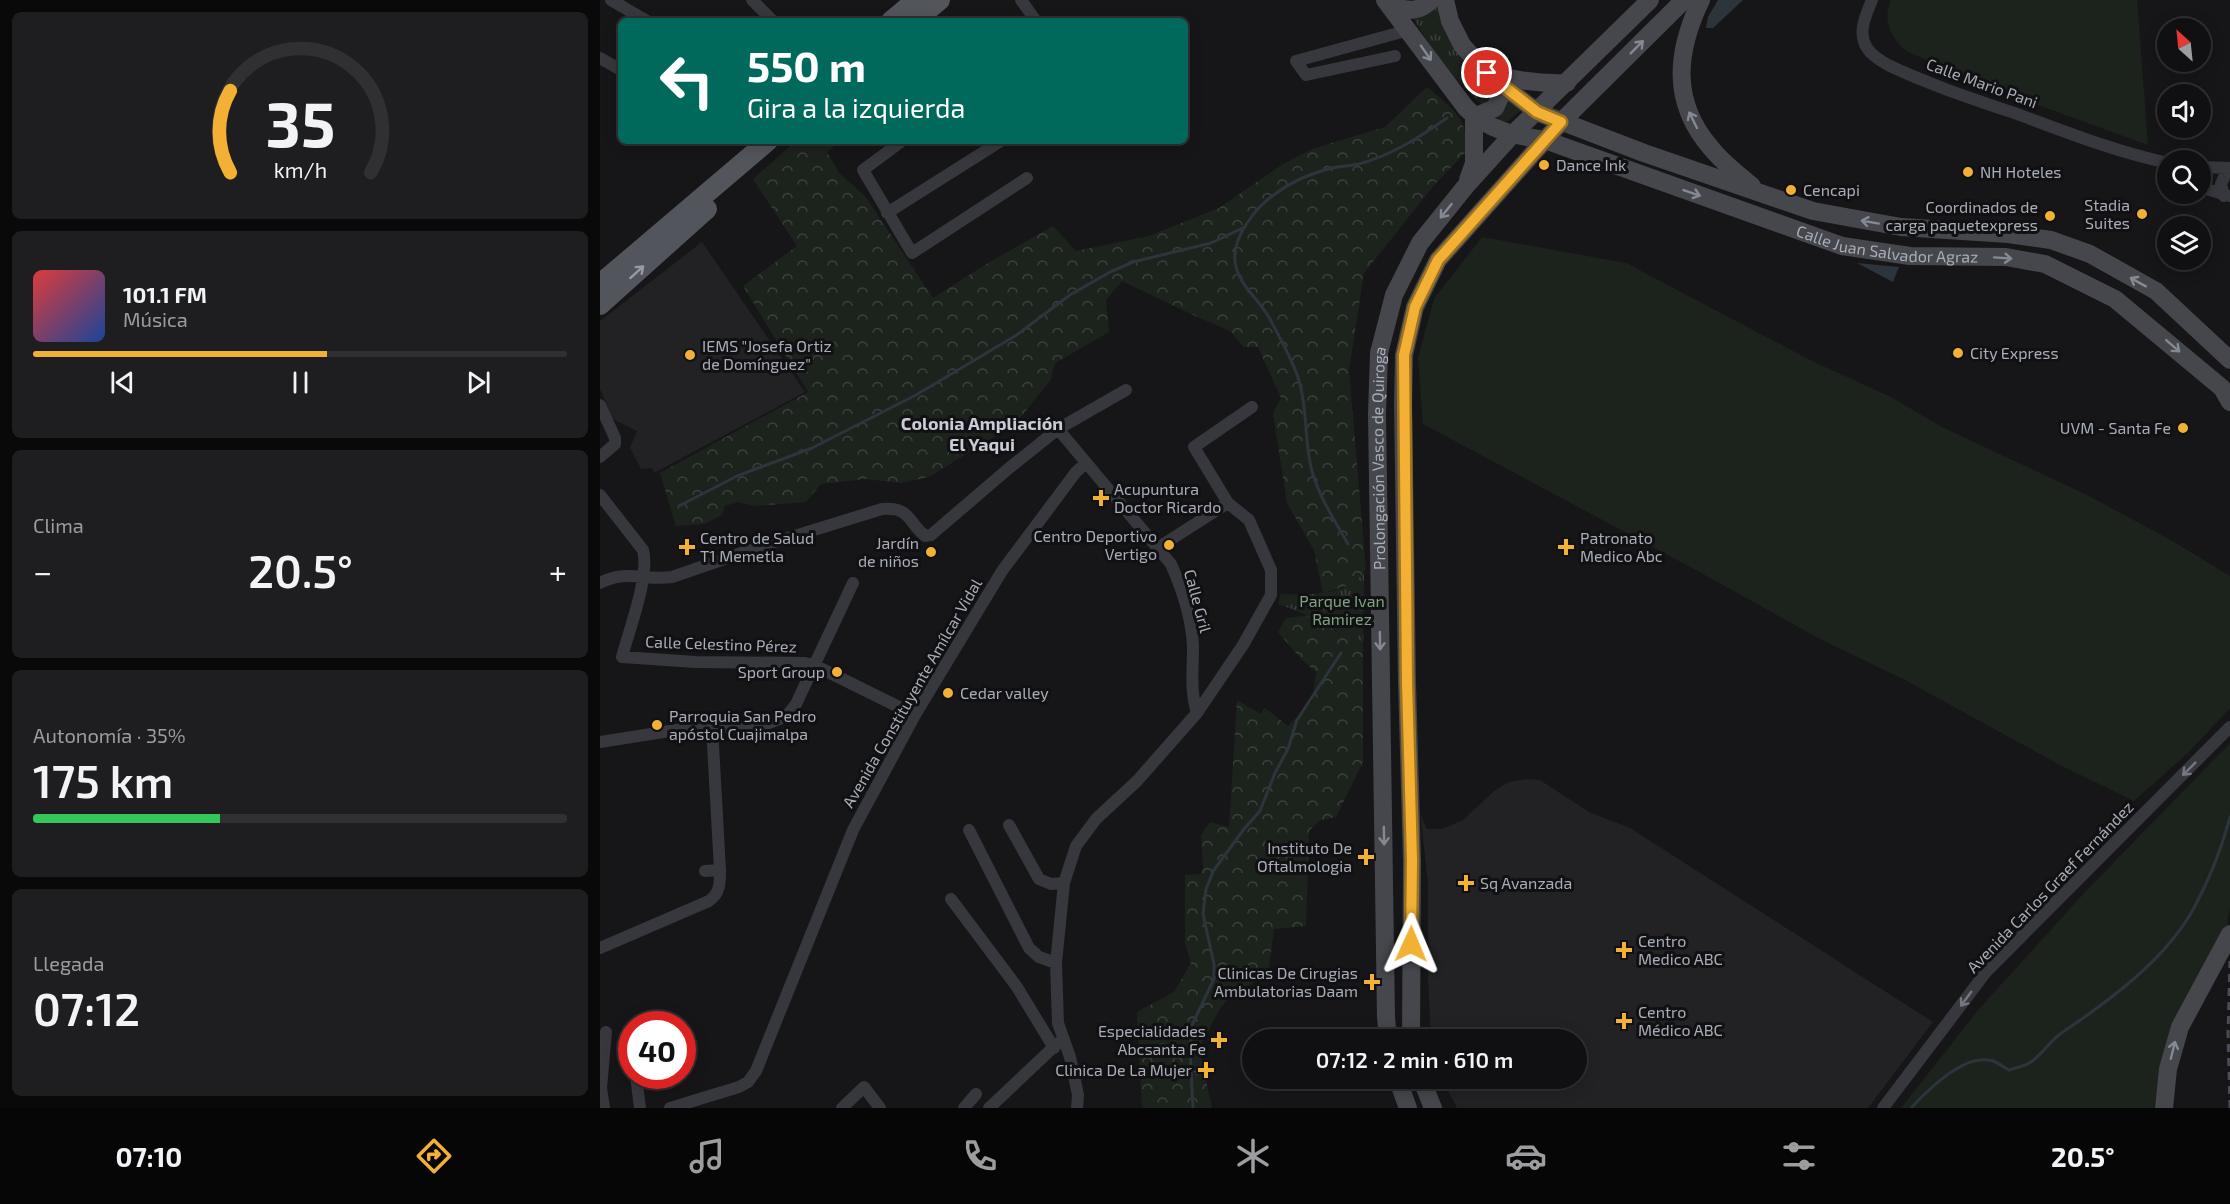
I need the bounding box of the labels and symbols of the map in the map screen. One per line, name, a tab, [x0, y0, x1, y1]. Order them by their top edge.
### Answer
north arrow	[2157, 18, 2211, 72]
one-way arrow	[1630, 40, 1644, 55]
one-way arrow	[1420, 45, 1432, 61]
pin	[1461, 47, 1512, 98]
street label: Calle Mario Pani	[1924, 54, 2040, 111]
one-way arrow	[1687, 112, 1699, 130]
place label: Dance Ink	[1556, 155, 1626, 174]
marker: Dance Ink	[1537, 158, 1551, 172]
place label: NH Hoteles	[1980, 162, 2061, 181]
marker: NH Hoteles	[1961, 165, 1975, 179]
place label: Cencapi	[1803, 180, 1860, 199]
marker: Cencapi	[1784, 183, 1798, 197]
one-way arrow	[1682, 188, 1701, 199]
place label: Stadia Suites	[2084, 195, 2130, 232]
place label: Coordinados de carga paquetexpress	[1885, 197, 2038, 234]
one-way arrow	[1439, 203, 1452, 219]
marker: Stadia Suites	[2135, 207, 2149, 221]
marker: Coordinados de carga paquetexpress	[2043, 209, 2057, 223]
one-way arrow	[1861, 217, 1880, 228]
street label: Calle Juan Salvador Agraz	[1794, 221, 1978, 266]
one-way arrow	[1993, 253, 2013, 264]
one-way arrow	[630, 265, 645, 279]
one-way arrow	[2130, 275, 2147, 287]
place label: IEMS "Josefa Ortiz de Domínguez"	[702, 336, 832, 373]
one-way arrow	[2165, 339, 2180, 353]
place label: City Express	[1970, 343, 2059, 362]
street label: Prolongación Vasco de Quiroga	[1367, 344, 1389, 570]
marker: City Express	[1951, 346, 1965, 360]
marker: IEMS "Josefa Ortiz de Domínguez"	[683, 348, 697, 362]
district label: Colonia Ampliación El Yaqui	[901, 412, 1063, 455]
place label: UVM - Santa Fe	[2060, 418, 2171, 437]
marker: UVM - Santa Fe	[2176, 421, 2190, 435]
place label: Acupuntura Doctor Ricardo	[1114, 479, 1221, 516]
marker: Acupuntura Doctor Ricardo	[1092, 489, 1110, 507]
place label: Centro Deportivo Vertigo	[1033, 526, 1157, 563]
place label: Centro de Salud T1 Memetla	[700, 528, 814, 565]
place label: Patronato Medico Abc	[1580, 528, 1663, 565]
place label: Jardín de niños	[858, 533, 919, 570]
marker: Centro de Salud T1 Memetla	[678, 538, 696, 556]
marker: Centro Deportivo Vertigo	[1162, 538, 1176, 552]
marker: Patronato Medico Abc	[1557, 538, 1575, 556]
marker: Jardín de niños	[924, 545, 938, 559]
street label: Calle Gril	[1181, 567, 1216, 635]
street label: Avenida Constituyente Amílcar Vidal	[838, 575, 985, 811]
park label: Parque Ivan Ramirez	[1299, 591, 1385, 628]
one-way arrow	[1374, 630, 1386, 650]
street label: Calle Celestino Pérez	[645, 631, 797, 656]
place label: Sport Group	[738, 662, 825, 681]
marker: Sport Group	[830, 665, 844, 679]
place label: Cedar valley	[960, 683, 1049, 702]
marker: Cedar valley	[941, 686, 955, 700]
place label: Parroquia San Pedro apóstol Cuajimalpa	[669, 706, 816, 744]
marker: Parroquia San Pedro apóstol Cuajimalpa	[650, 718, 664, 732]
one-way arrow	[2182, 761, 2196, 776]
street label: Avenida Carlos Graef Fernández	[1963, 797, 2137, 976]
one-way arrow	[1378, 825, 1390, 845]
place label: Instituto De Oftalmologia	[1257, 838, 1352, 875]
marker: Instituto De Oftalmologia	[1357, 848, 1375, 866]
place label: Sq Avanzada	[1480, 873, 1572, 892]
marker: Sq Avanzada	[1457, 874, 1475, 892]
position arrow	[1379, 912, 1443, 976]
place label: Centro Medico ABC	[1638, 931, 1723, 968]
marker: Centro Medico ABC	[1615, 941, 1633, 959]
place label: Clinicas De Cirugias Ambulatorias Daam	[1214, 963, 1358, 1000]
marker: Clinicas De Cirugias Ambulatorias Daam	[1363, 973, 1381, 991]
one-way arrow	[1960, 991, 1973, 1007]
place label: Centro Médico ABC	[1638, 1002, 1723, 1039]
speed limit sign: 40	[618, 1011, 696, 1089]
marker: Centro Médico ABC	[1615, 1012, 1633, 1030]
place label: Especialidades Abcsanta Fe	[1098, 1021, 1206, 1058]
marker: Especialidades Abcsanta Fe	[1210, 1031, 1228, 1049]
one-way arrow	[2167, 1041, 2179, 1060]
place label: Clinica De La Mujer	[1055, 1060, 1193, 1080]
marker: Clinica De La Mujer	[1197, 1061, 1215, 1079]

